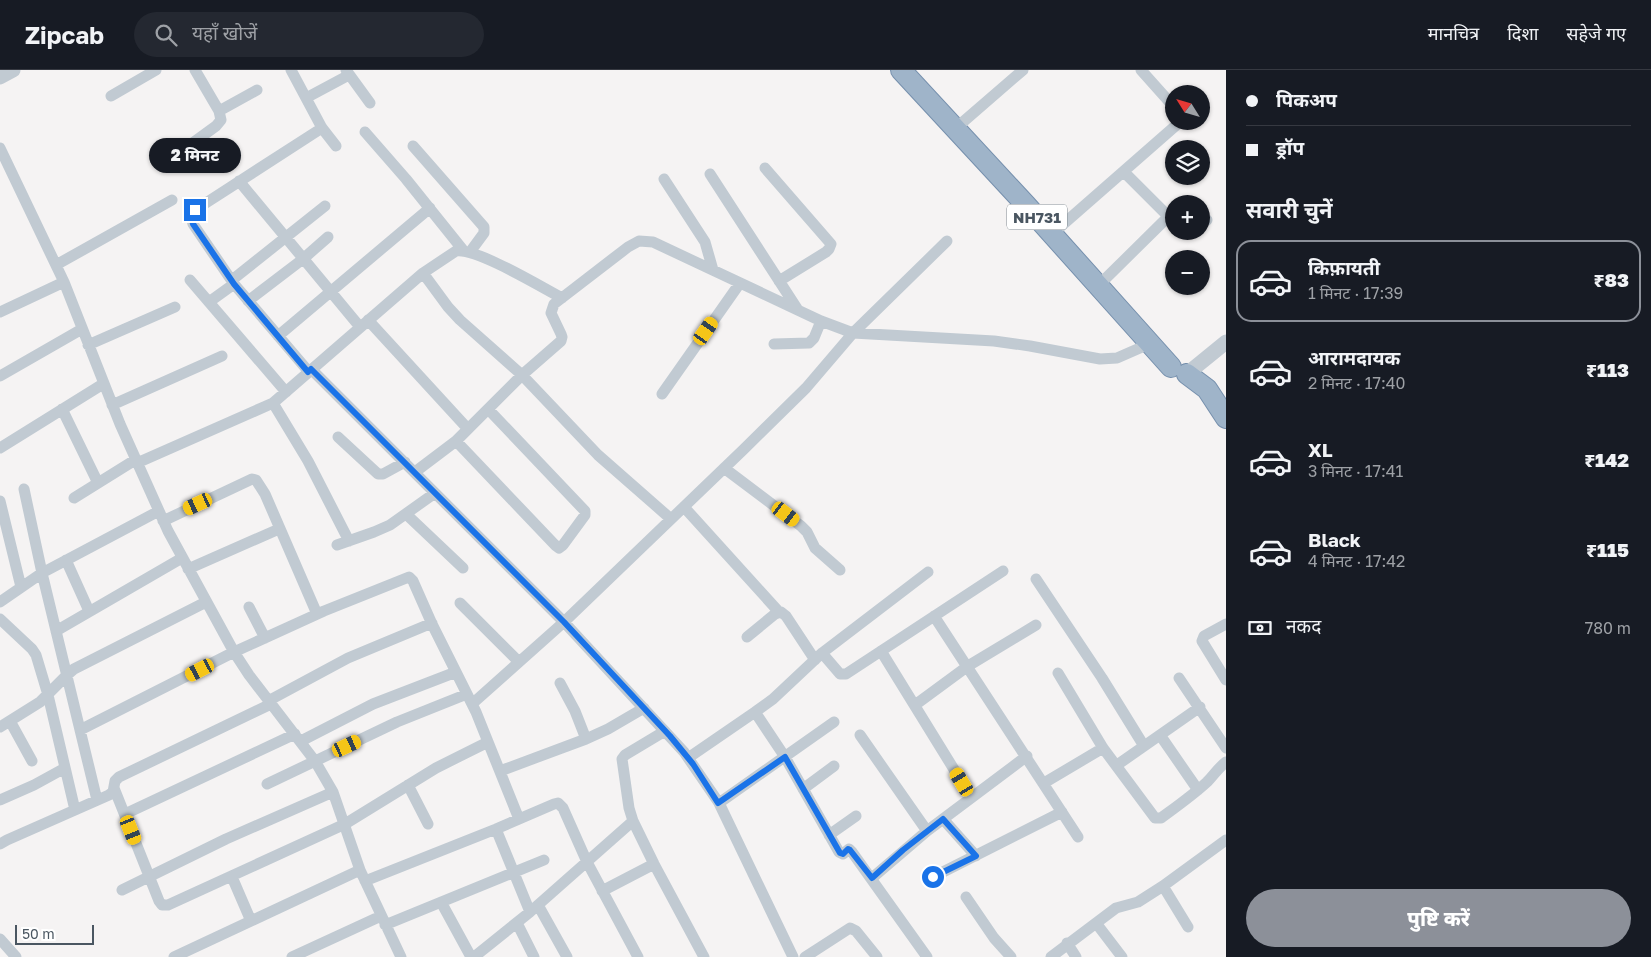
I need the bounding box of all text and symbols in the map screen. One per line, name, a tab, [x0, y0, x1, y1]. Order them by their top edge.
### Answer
search box	[134, 12, 484, 57]
text: Zipcab	[25, 20, 104, 49]
icon: search	[152, 21, 180, 49]
text: यहाँ खोजें	[192, 21, 257, 44]
text: मानचित्र	[1428, 22, 1479, 44]
text: दिशा	[1507, 22, 1538, 44]
text: सहेजे गए	[1566, 22, 1626, 44]
north arrow	[1165, 85, 1210, 130]
map controls	[1165, 85, 1210, 295]
text: पिकअप	[1276, 88, 1337, 111]
text: ड्रॉप	[1276, 136, 1304, 159]
callout: 2 मिनट	[149, 138, 241, 172]
button: layers	[1165, 140, 1210, 185]
text: 2 मिनट	[171, 145, 219, 165]
button: +	[1165, 195, 1210, 240]
text: सवारी चुनें	[1246, 196, 1332, 223]
route end	[184, 199, 206, 221]
road number: NH731	[1007, 204, 1067, 230]
button: −	[1165, 250, 1210, 295]
text: किफ़ायती	[1308, 256, 1380, 279]
icon: car	[1248, 259, 1293, 304]
text: ₹83	[1594, 268, 1629, 291]
text: 1 मिनट · 17:39	[1308, 283, 1403, 303]
car	[691, 314, 720, 348]
text: आरामदायक	[1308, 346, 1400, 369]
icon: car	[1248, 349, 1293, 394]
text: ₹113	[1586, 358, 1629, 381]
text: 2 मिनट · 17:40	[1308, 373, 1405, 393]
text: XL	[1308, 438, 1333, 461]
icon: car	[1248, 439, 1293, 484]
text: ₹142	[1584, 448, 1629, 471]
text: 3 मिनट · 17:41	[1308, 461, 1403, 481]
car	[181, 491, 214, 517]
car	[769, 499, 802, 529]
text: Black	[1308, 528, 1361, 551]
icon: car	[1248, 529, 1293, 574]
text: ₹115	[1586, 538, 1629, 561]
text: 4 मिनट · 17:42	[1308, 551, 1405, 571]
icon: cash	[1246, 614, 1274, 642]
text: नकद	[1286, 614, 1321, 637]
text: 780 m	[1585, 618, 1631, 638]
car	[183, 657, 216, 683]
car	[330, 733, 363, 759]
car	[947, 765, 976, 799]
car	[118, 813, 143, 847]
route start	[922, 866, 944, 888]
button: पुष्टि करें	[1246, 889, 1631, 947]
scale bar	[15, 922, 94, 945]
text: 50 m	[22, 925, 55, 942]

